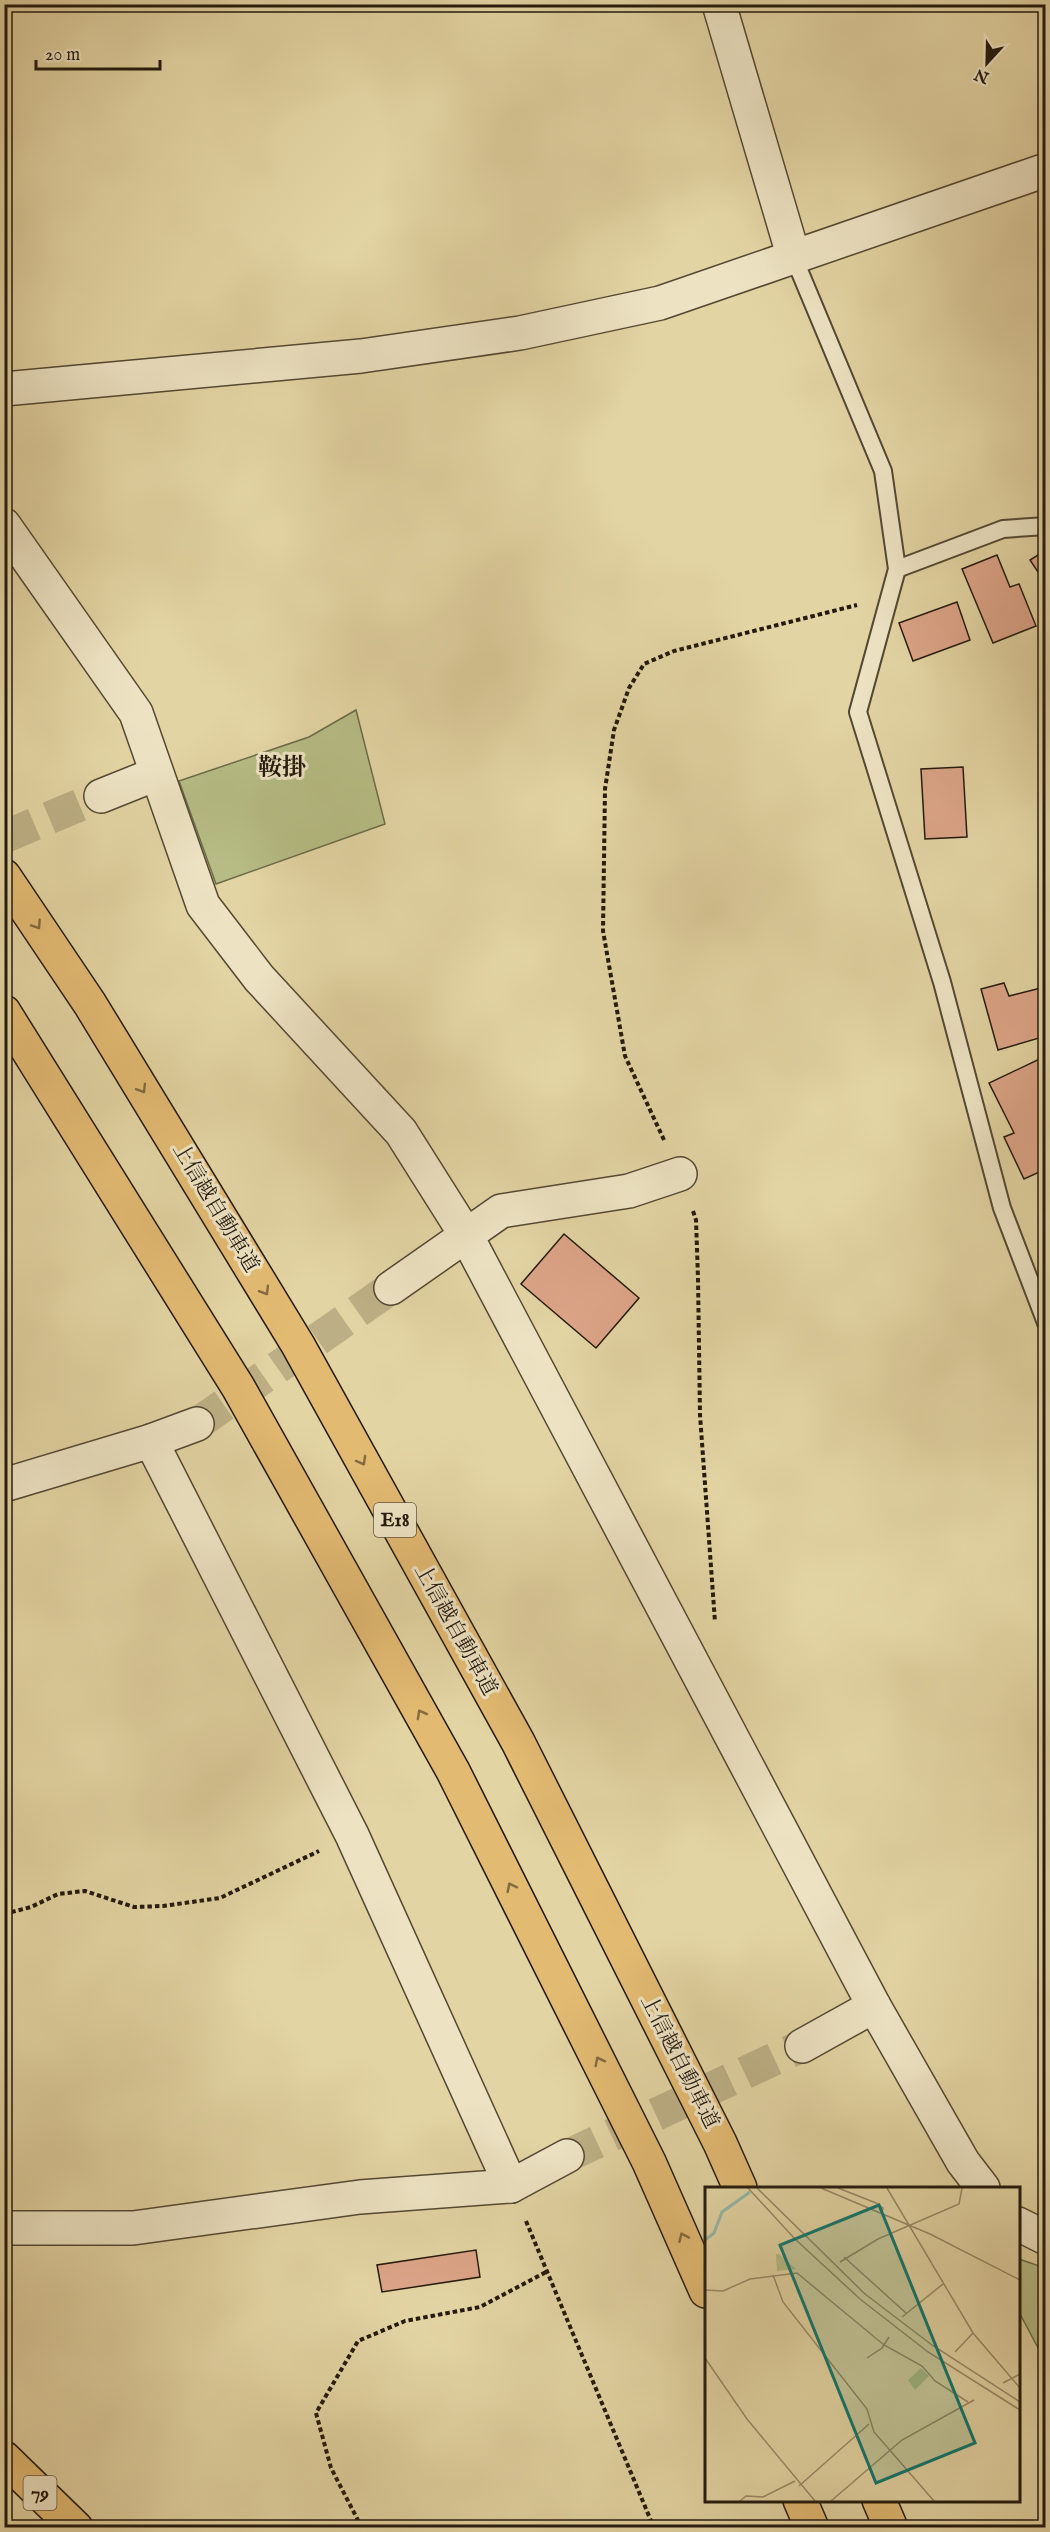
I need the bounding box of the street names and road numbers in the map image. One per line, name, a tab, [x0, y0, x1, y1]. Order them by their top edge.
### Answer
street label: 上信越自動車道	[166, 1138, 264, 1278]
road number: E18	[374, 1503, 416, 1537]
street label: 上信越自動車道	[408, 1559, 502, 1701]
street label: 上信越自動車道	[634, 1990, 724, 2134]
road number: 79	[24, 2476, 57, 2510]

